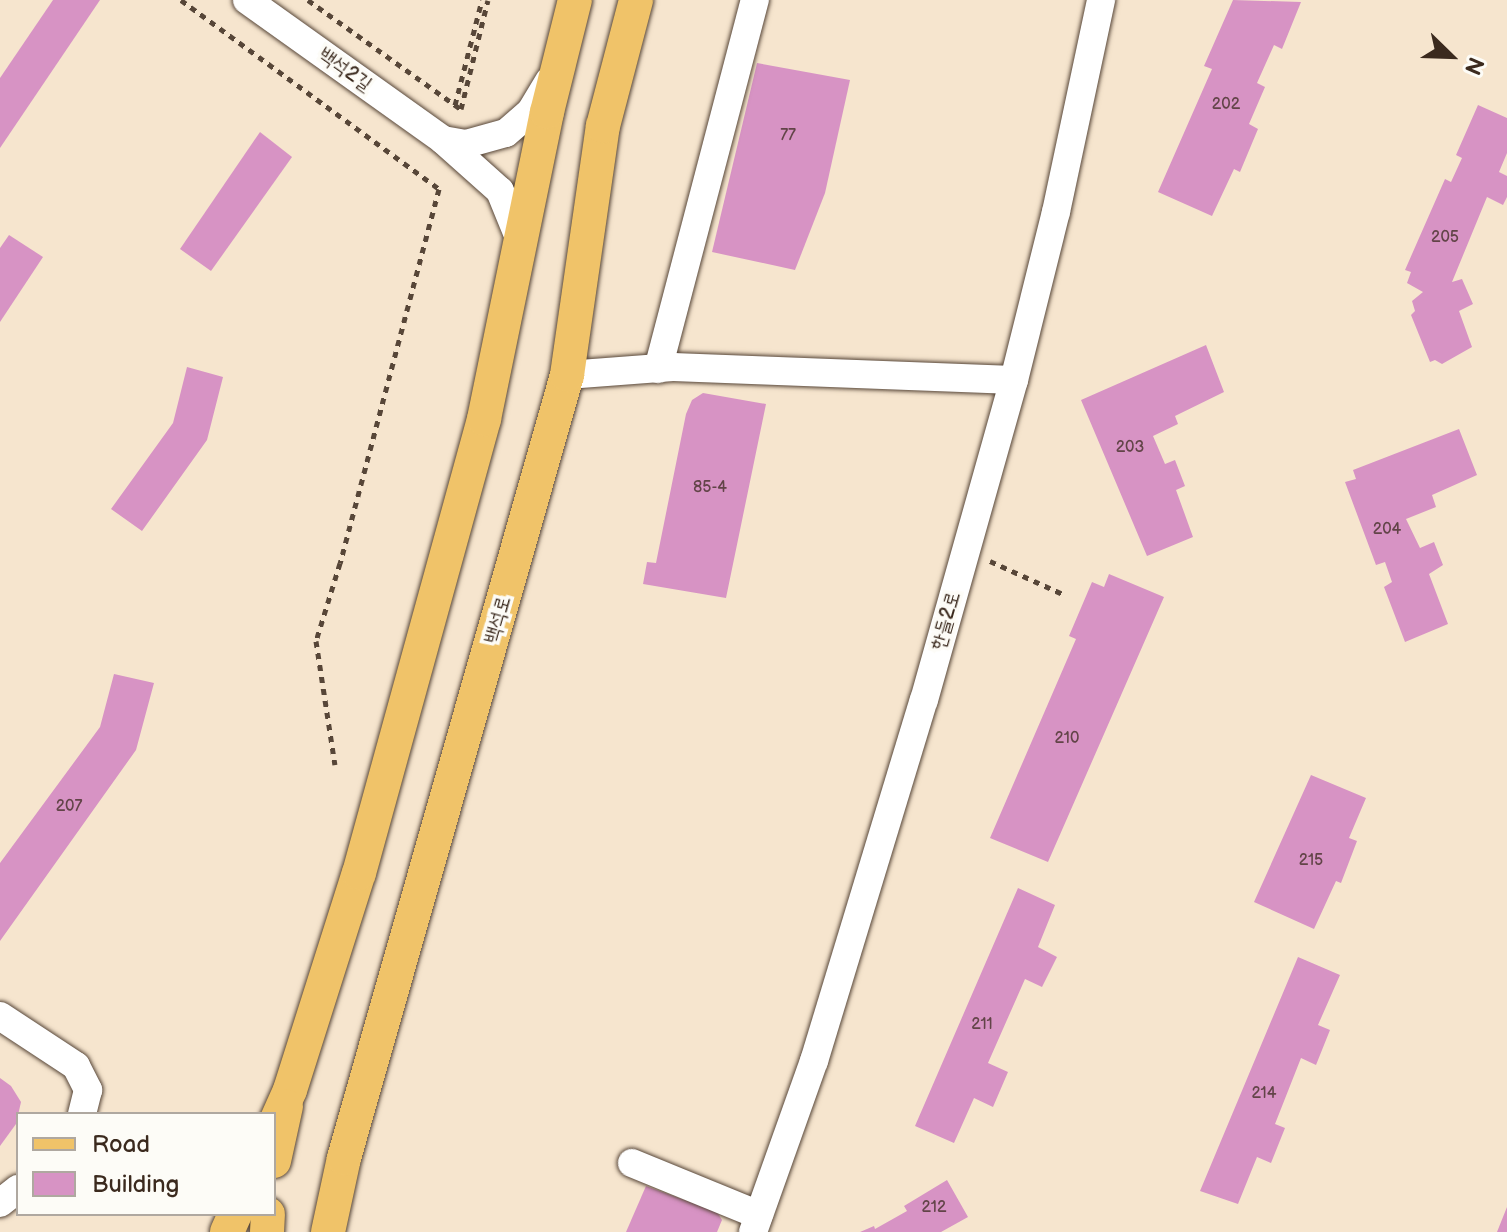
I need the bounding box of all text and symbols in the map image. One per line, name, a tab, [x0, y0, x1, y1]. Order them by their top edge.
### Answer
north arrow	[1411, 16, 1491, 96]
street label: 백석2길	[314, 43, 376, 97]
text: N	[1458, 53, 1489, 78]
house number: 202	[1212, 95, 1240, 115]
house number: 77	[780, 126, 796, 146]
house number: 205	[1431, 228, 1459, 248]
house number: 203	[1116, 438, 1144, 458]
house number: 85-4	[693, 478, 727, 498]
house number: 204	[1373, 520, 1401, 540]
street label: 한들2로	[926, 589, 966, 653]
street label: 백석로	[480, 593, 516, 647]
house number: 210	[1055, 729, 1079, 749]
house number: 207	[56, 797, 82, 817]
house number: 215	[1299, 851, 1323, 871]
house number: 211	[971, 1015, 993, 1035]
house number: 214	[1251, 1084, 1277, 1104]
legend	[16, 1112, 276, 1216]
text: Road	[92, 1130, 150, 1159]
text: Building	[92, 1170, 179, 1199]
house number: 212	[922, 1198, 946, 1218]

